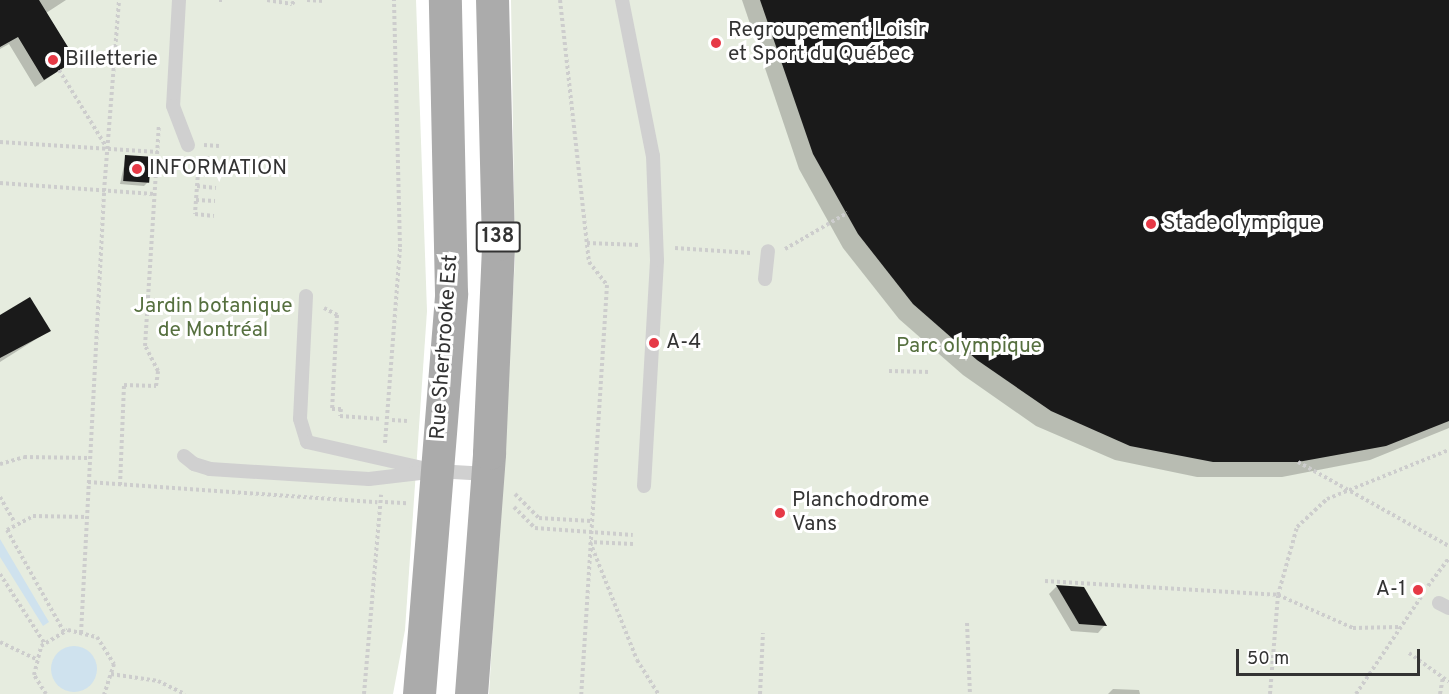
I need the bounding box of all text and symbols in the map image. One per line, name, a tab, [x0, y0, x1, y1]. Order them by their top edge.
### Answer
place label: Regroupement Loisir et Sport du Québec	[728, 18, 926, 68]
marker: Regroupement Loisir et Sport du Québec	[709, 36, 723, 50]
place label: Billetterie	[65, 47, 158, 73]
marker: Billetterie	[46, 53, 60, 67]
place label: INFORMATION	[149, 156, 287, 182]
marker: INFORMATION	[130, 162, 144, 176]
place label: Stade olympique	[1163, 211, 1321, 237]
marker: Stade olympique	[1144, 217, 1158, 231]
road number: 138	[476, 220, 520, 254]
street label: Rue Sherbrooke Est	[426, 254, 464, 440]
park label: Jardin botanique de Montréal	[133, 294, 293, 344]
place label: A-4	[666, 330, 701, 356]
park label: Parc olympique	[896, 334, 1042, 360]
marker: A-4	[647, 336, 661, 350]
place label: Planchodrome Vans	[792, 488, 929, 538]
marker: Planchodrome Vans	[773, 506, 787, 520]
place label: A-1	[1376, 577, 1406, 603]
marker: A-1	[1411, 583, 1425, 597]
scale bar	[1239, 637, 1424, 675]
text: 50 m	[1247, 648, 1289, 671]

